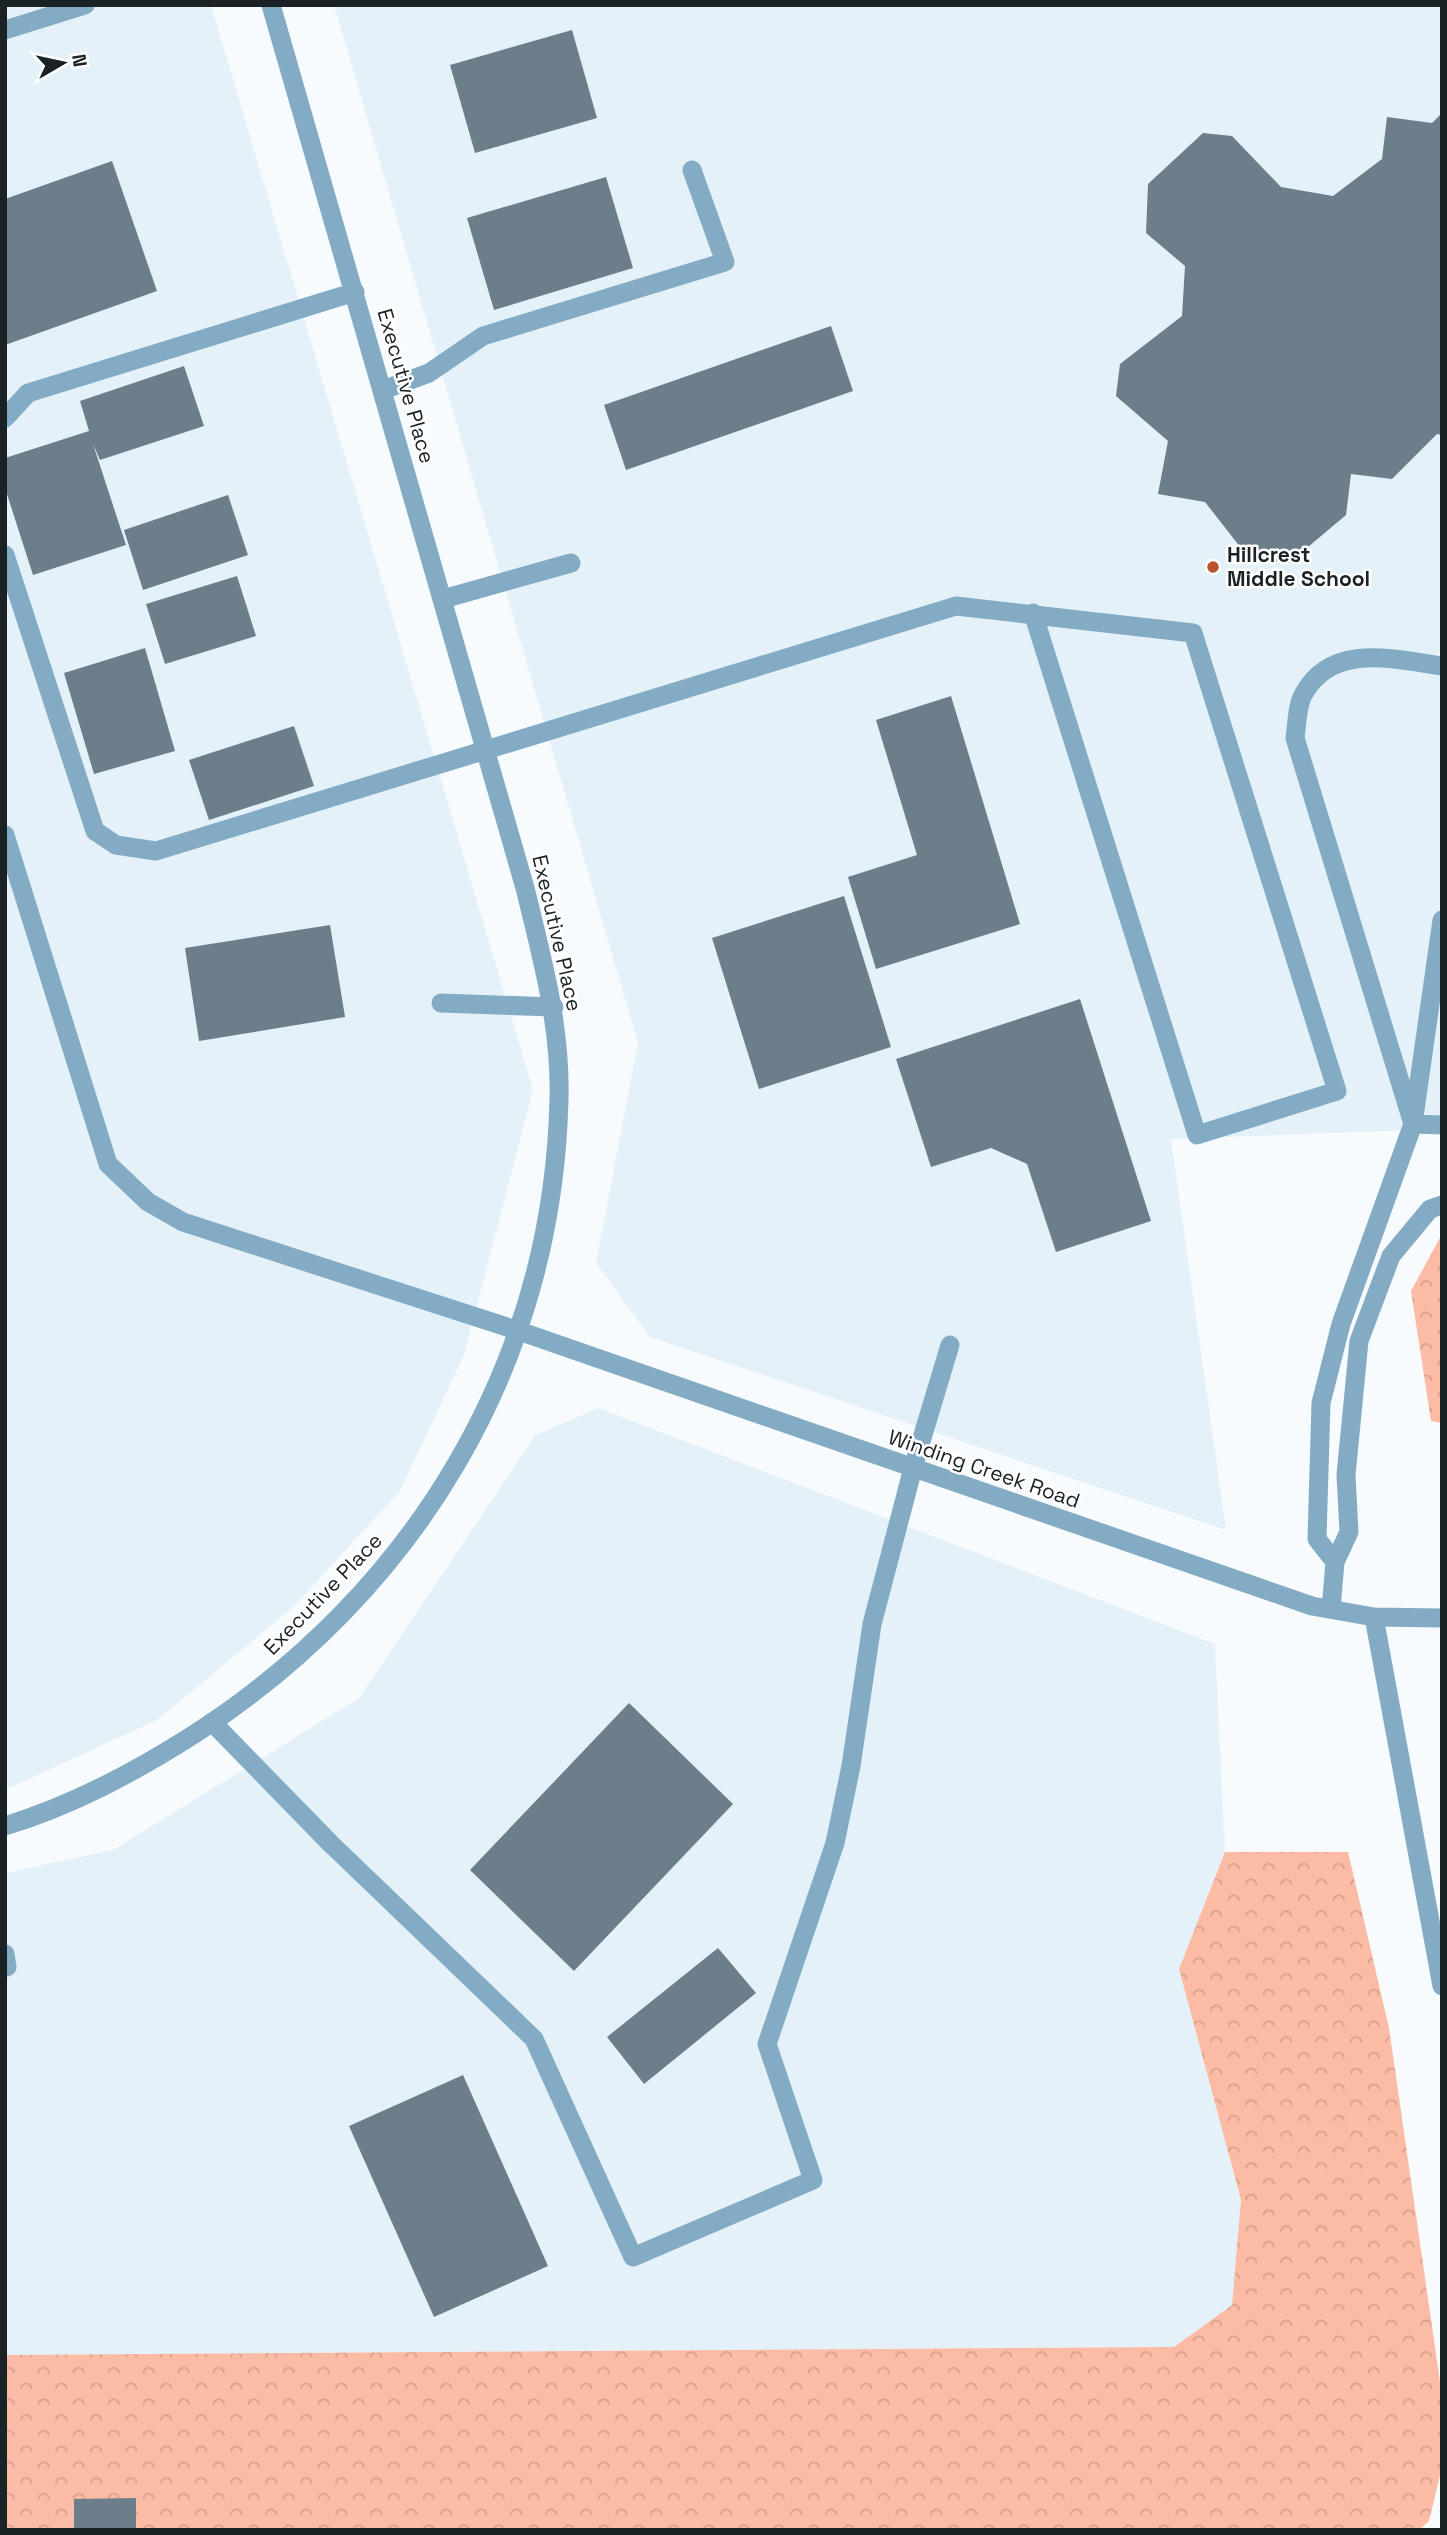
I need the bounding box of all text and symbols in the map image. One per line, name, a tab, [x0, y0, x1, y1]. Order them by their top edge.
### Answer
north arrow	[28, 28, 98, 98]
text: N	[66, 52, 93, 69]
street label: Executive Place	[372, 305, 441, 466]
place label: Hillcrest Middle School	[1227, 541, 1370, 592]
marker: Hillcrest Middle School	[1205, 559, 1221, 575]
street label: Executive Place	[526, 852, 589, 1014]
street label: Winding Creek Road	[885, 1423, 1084, 1514]
street label: Executive Place	[258, 1527, 388, 1660]

